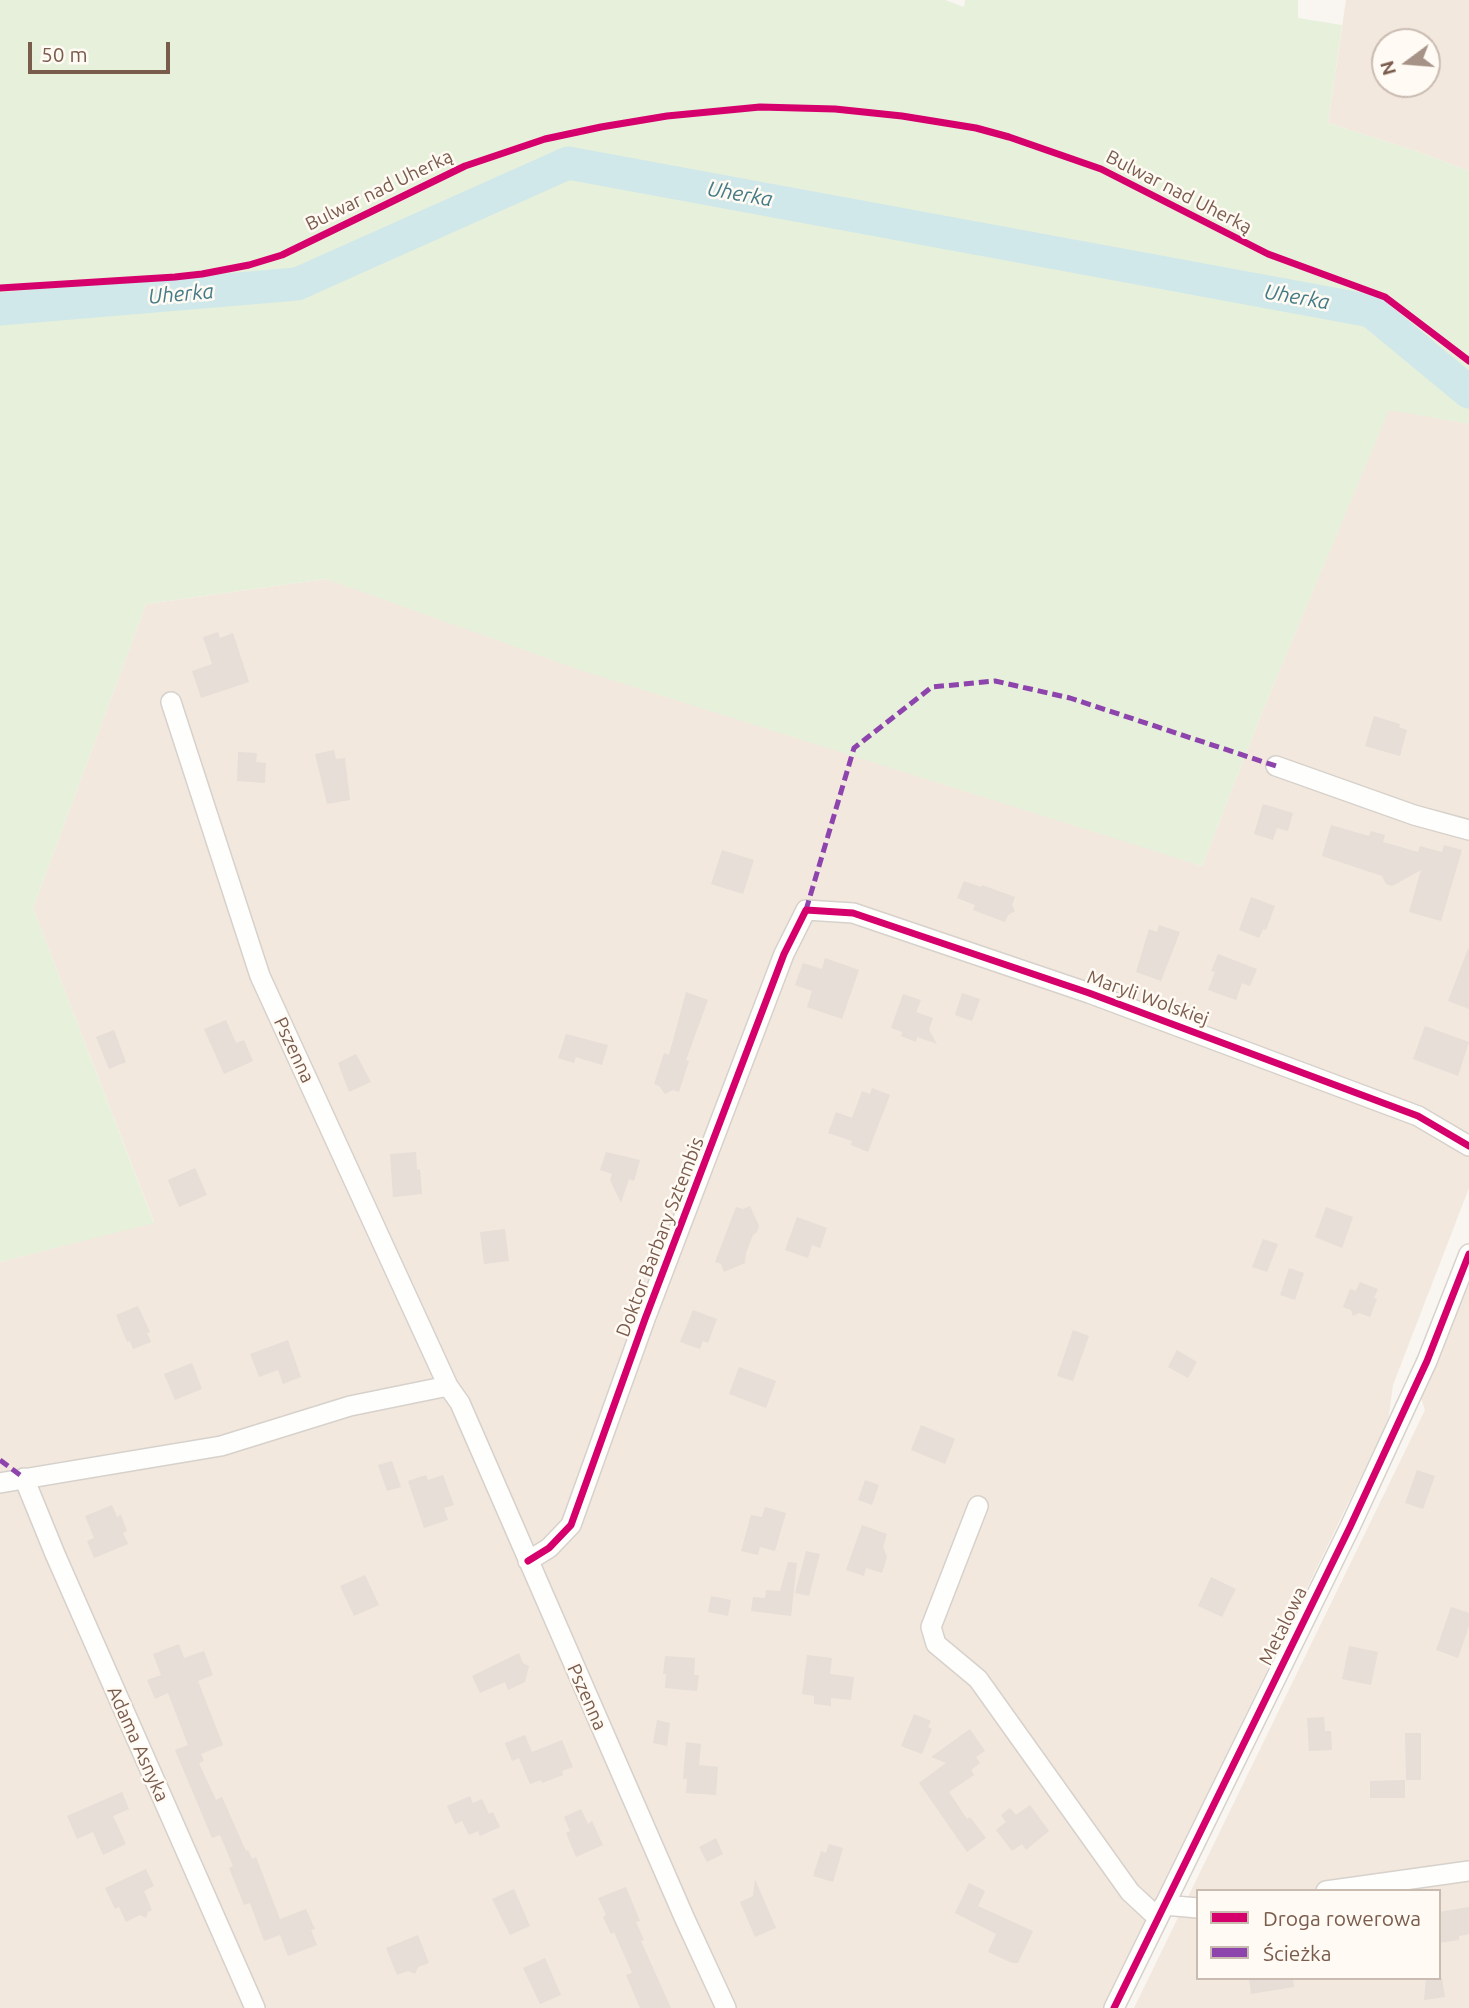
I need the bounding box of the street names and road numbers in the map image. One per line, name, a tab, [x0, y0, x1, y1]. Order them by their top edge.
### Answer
street label: Bulwar nad Uherką	[302, 144, 456, 236]
street label: Bulwar nad Uherką	[1102, 145, 1256, 239]
street label: Maryli Wolskiej	[1084, 965, 1212, 1031]
street label: Pszenna	[269, 1013, 319, 1087]
street label: Doktor Barbary Sztembis	[611, 1134, 709, 1340]
street label: Metalowa	[1254, 1583, 1312, 1669]
street label: Pszenna	[562, 1660, 612, 1734]
street label: Adama Asnyka	[102, 1683, 174, 1805]

